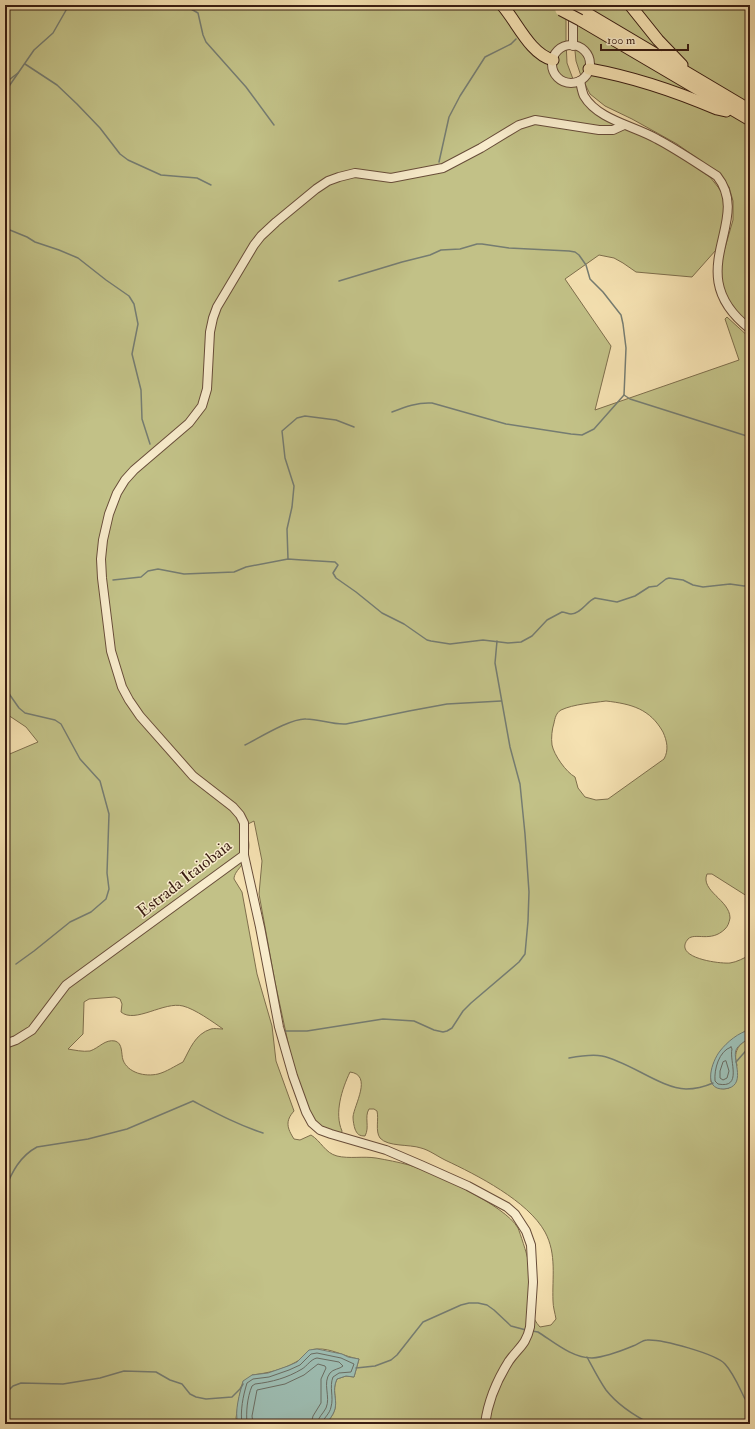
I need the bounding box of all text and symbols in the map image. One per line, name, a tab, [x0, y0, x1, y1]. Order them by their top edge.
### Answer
scale bar	[601, 26, 688, 52]
text: 100 m	[607, 33, 636, 48]
street label: Estrada Itaiobaia	[133, 834, 237, 922]

